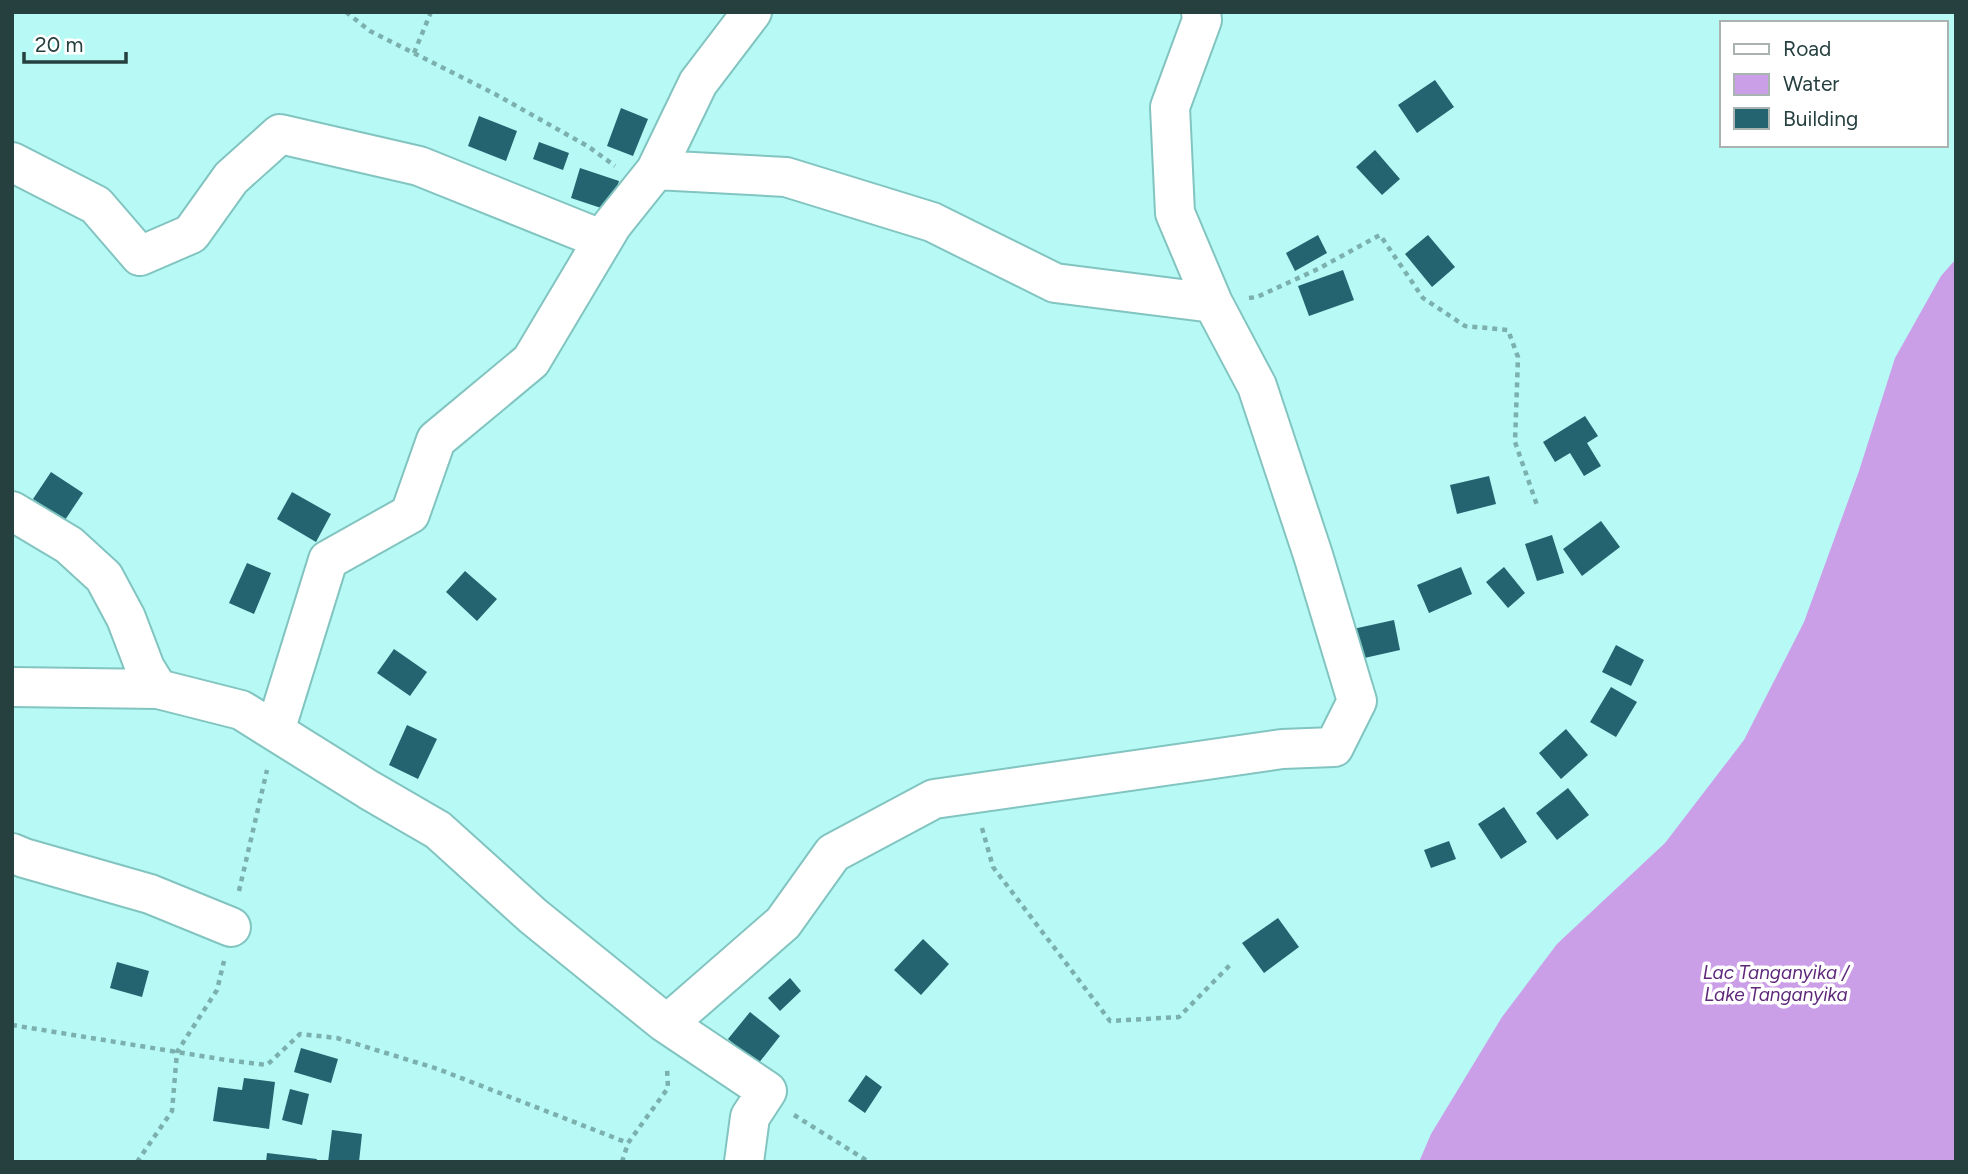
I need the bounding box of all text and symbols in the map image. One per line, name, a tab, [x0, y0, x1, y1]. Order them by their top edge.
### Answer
scale bar	[24, 21, 126, 65]
legend	[1720, 21, 1947, 147]
text: 20 m	[35, 32, 83, 57]
text: Road	[1783, 36, 1831, 61]
text: Water	[1783, 71, 1839, 96]
text: Building	[1783, 106, 1858, 131]
water label: Lac Tanganyika / Lake Tanganyika	[1703, 961, 1851, 1006]

